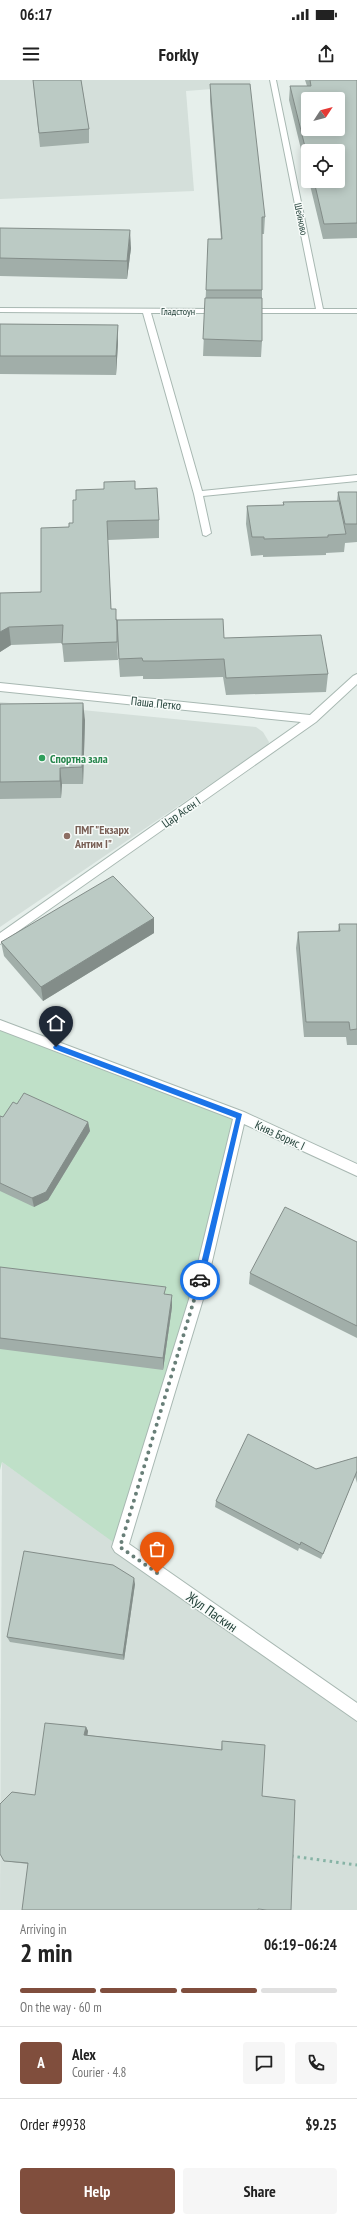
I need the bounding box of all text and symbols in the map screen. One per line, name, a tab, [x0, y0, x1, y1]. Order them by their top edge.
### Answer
text: 06:17	[20, 5, 52, 24]
icon: menu	[20, 43, 42, 65]
text: Forkly	[159, 43, 198, 66]
icon: share	[315, 43, 337, 65]
north arrow	[301, 92, 345, 136]
map controls	[301, 92, 345, 188]
button: locate	[301, 144, 345, 188]
street label: Шейново	[291, 202, 311, 236]
street label: Гладстоун	[161, 305, 195, 318]
street label: Паша Петко	[130, 693, 182, 713]
place label: Спортна зала	[50, 751, 108, 766]
marker: Спортна зала	[37, 753, 47, 763]
street label: Цар Асен I	[159, 793, 203, 831]
place label: ПМГ "Екзарх Антим I"	[74, 822, 130, 851]
marker: ПМГ "Екзарх Антим I"	[62, 831, 72, 841]
pin	[39, 1006, 73, 1047]
icon: home	[45, 1012, 67, 1034]
street label: Княз Борис I	[253, 1117, 307, 1153]
courier	[180, 1260, 220, 1300]
icon: car	[189, 1269, 211, 1291]
pin	[140, 1532, 174, 1573]
icon: bag	[146, 1538, 168, 1560]
street label: Жул Паскин	[182, 1587, 241, 1636]
text: Arriving in	[20, 1921, 67, 1938]
text: 06:19–06:24	[264, 1935, 337, 1954]
text: 2 min	[20, 1936, 73, 1969]
text: On the way · 60 m	[20, 1999, 102, 2016]
button: chat	[243, 2042, 285, 2084]
button: phone	[295, 2042, 337, 2084]
text: Alex	[72, 2045, 96, 2064]
text: A	[37, 2053, 45, 2072]
text: Courier · 4.8	[72, 2064, 126, 2081]
text: Order #9938	[20, 2115, 86, 2134]
text: $9.25	[305, 2115, 337, 2134]
button: Help	[20, 2168, 175, 2214]
button: Share	[183, 2168, 337, 2214]

